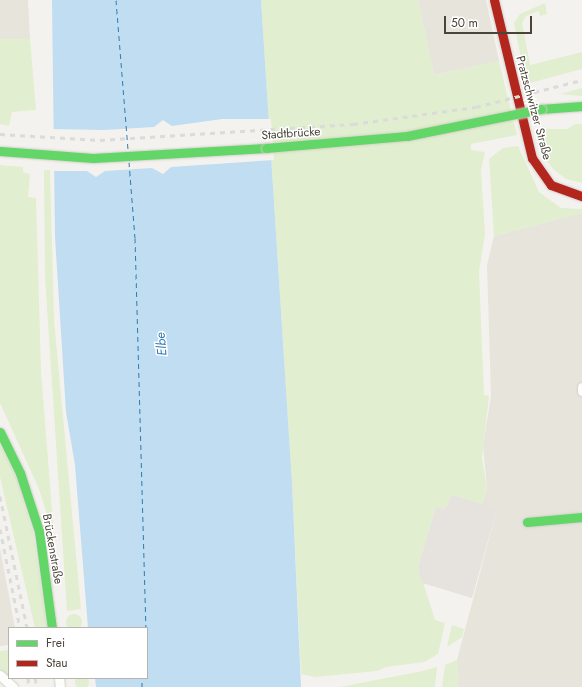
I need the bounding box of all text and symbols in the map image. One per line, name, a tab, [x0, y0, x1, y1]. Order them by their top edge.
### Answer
scale bar	[446, 8, 534, 34]
text: 50 m	[451, 14, 478, 32]
street label: Pratzschwitzer Straße	[512, 54, 554, 162]
street label: Stadtbrücke	[261, 125, 321, 143]
water label: Elbe	[153, 332, 171, 356]
street label: Brückenstraße	[39, 513, 65, 585]
legend	[8, 627, 148, 679]
text: Frei	[46, 634, 65, 652]
text: Stau	[46, 654, 68, 672]

